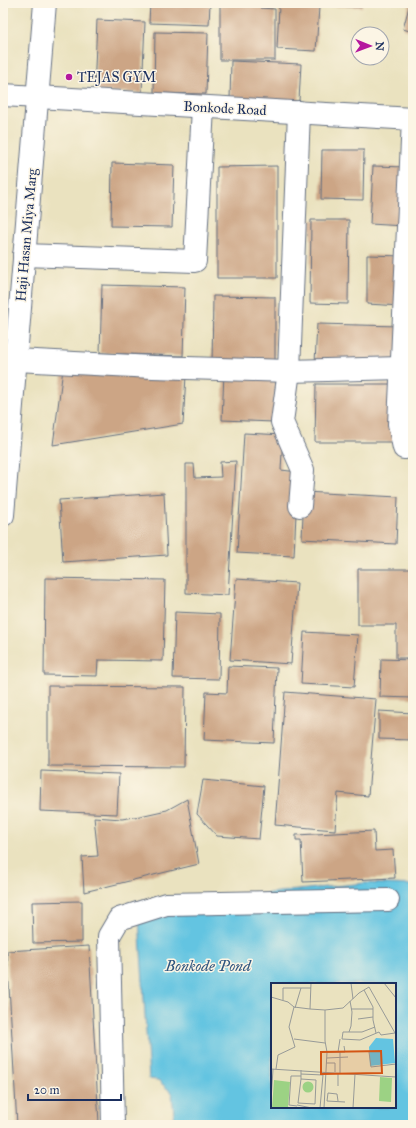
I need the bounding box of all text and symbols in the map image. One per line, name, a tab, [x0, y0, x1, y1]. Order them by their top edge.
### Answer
north arrow	[350, 26, 390, 66]
text: N	[373, 41, 386, 52]
place label: TEJAS GYM	[77, 69, 156, 87]
marker: TEJAS GYM	[64, 72, 74, 82]
street label: Bonkode Road	[183, 98, 267, 119]
street label: Haji Hasan Miya Marg	[12, 167, 41, 302]
water label: Bonkode Pond	[164, 957, 252, 975]
inset map	[271, 983, 396, 1108]
scale bar	[28, 1076, 121, 1102]
text: 20 m	[34, 1083, 60, 1097]

